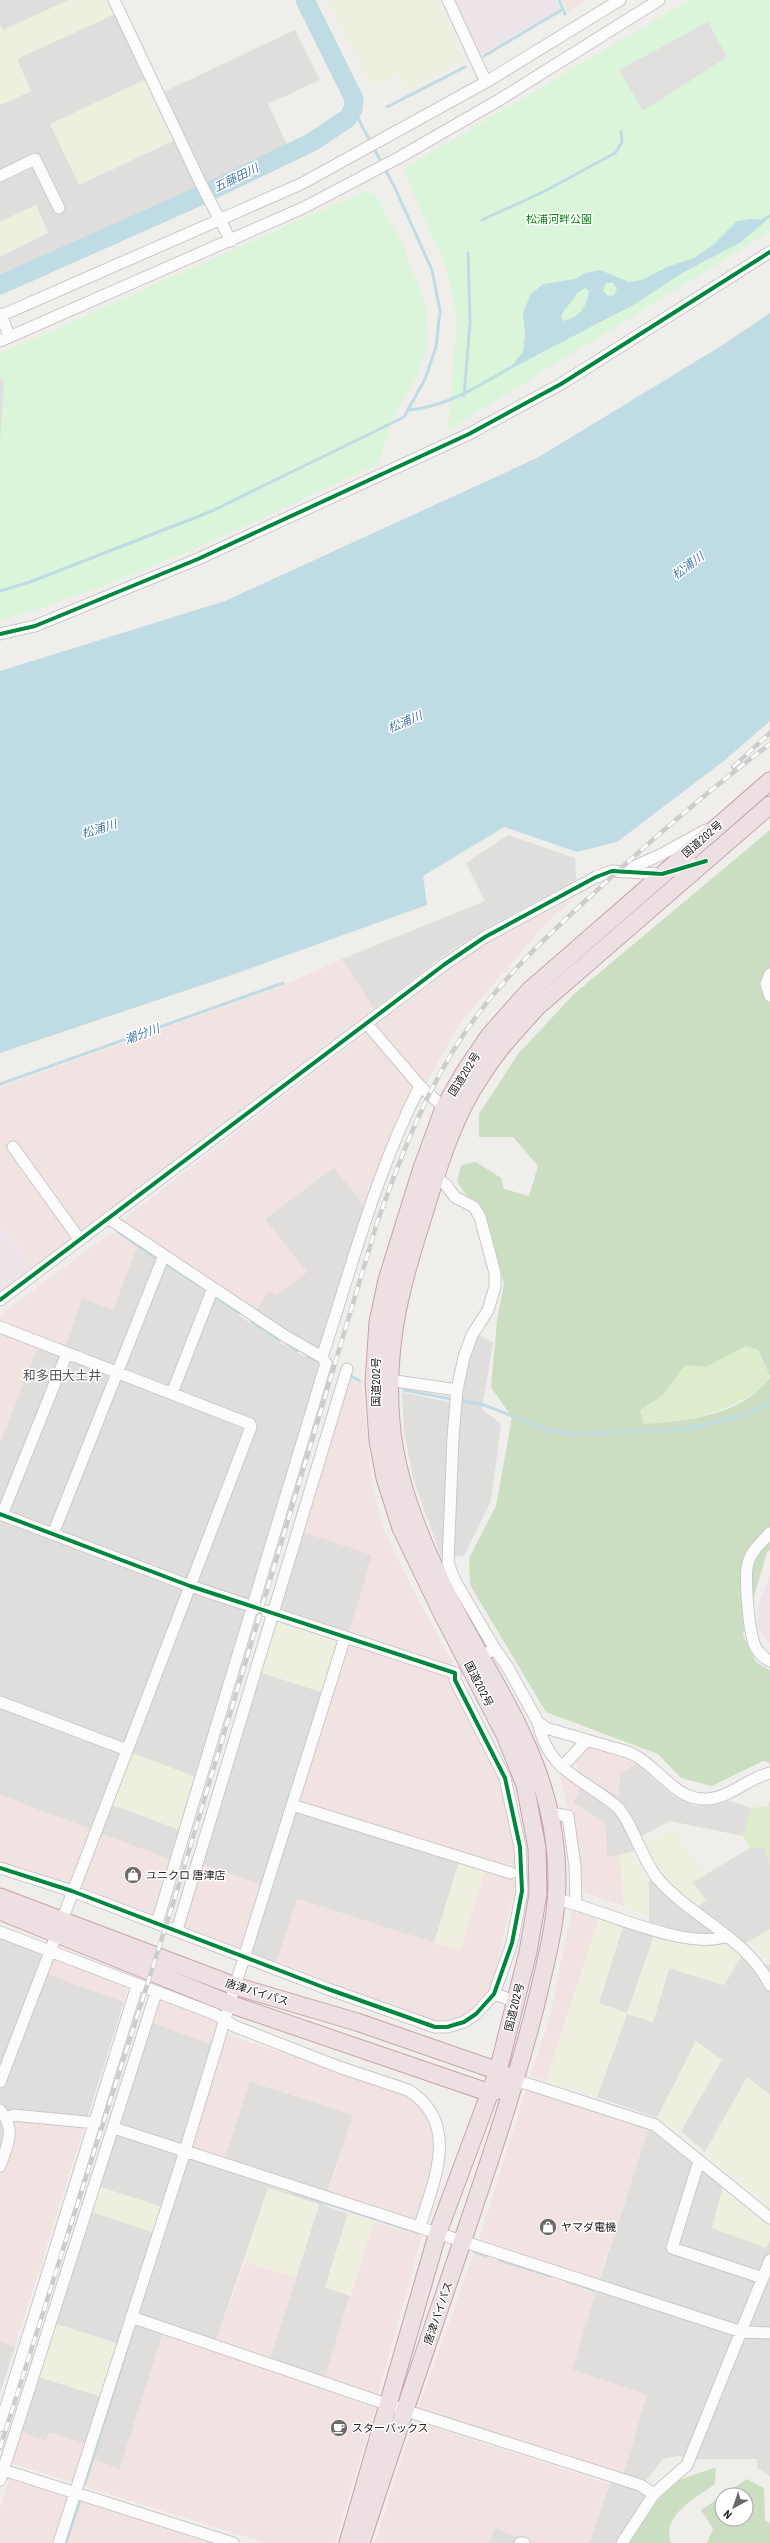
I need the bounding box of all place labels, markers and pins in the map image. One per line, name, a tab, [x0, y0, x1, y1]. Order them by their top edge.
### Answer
shop icon: ユニクロ 唐津店	[123, 1865, 143, 1885]
place label: ユニクロ 唐津店	[146, 1869, 226, 1882]
shop icon: ヤマダ電機	[538, 2217, 558, 2237]
place label: ヤマダ電機	[561, 2221, 616, 2234]
cafe icon: スターバックス	[329, 2418, 349, 2438]
place label: スターバックス	[352, 2422, 429, 2435]

